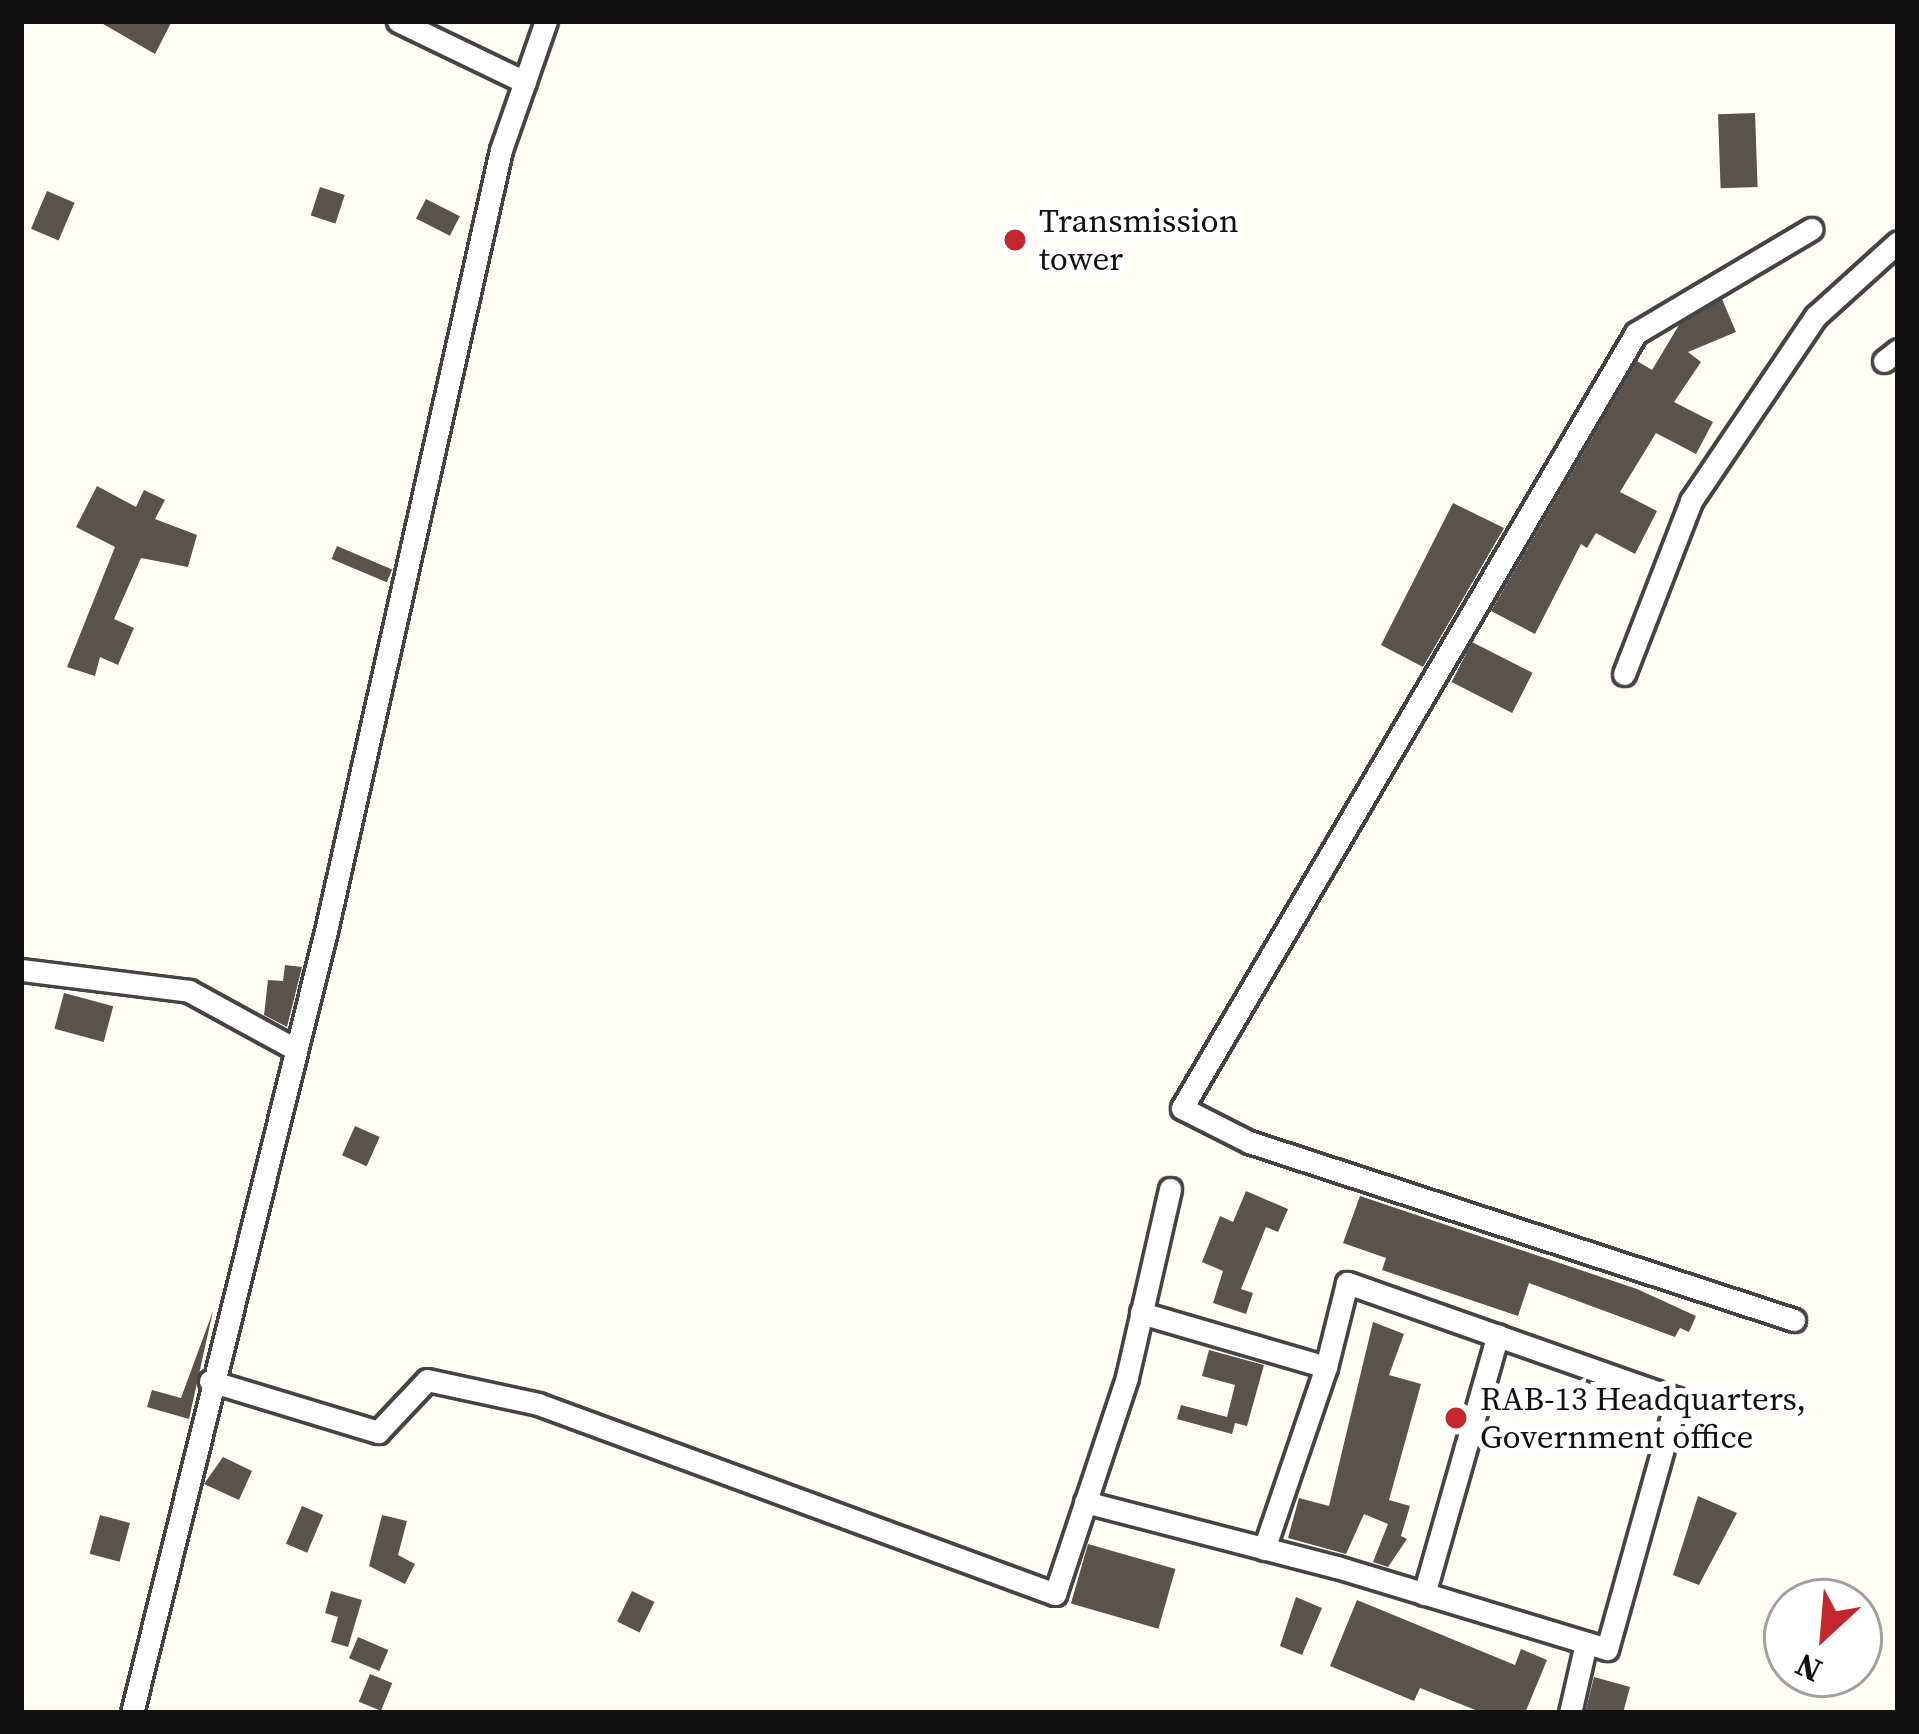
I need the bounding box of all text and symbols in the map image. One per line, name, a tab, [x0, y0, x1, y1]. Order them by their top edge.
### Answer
place label: Transmission tower	[1039, 201, 1239, 279]
marker: Transmission tower	[1002, 227, 1028, 253]
place label: RAB-13 Headquarters, Government office	[1480, 1379, 1806, 1457]
marker: RAB-13 Headquarters, Government office	[1443, 1405, 1469, 1431]
north arrow	[1763, 1578, 1883, 1698]
text: N	[1788, 1643, 1829, 1694]

